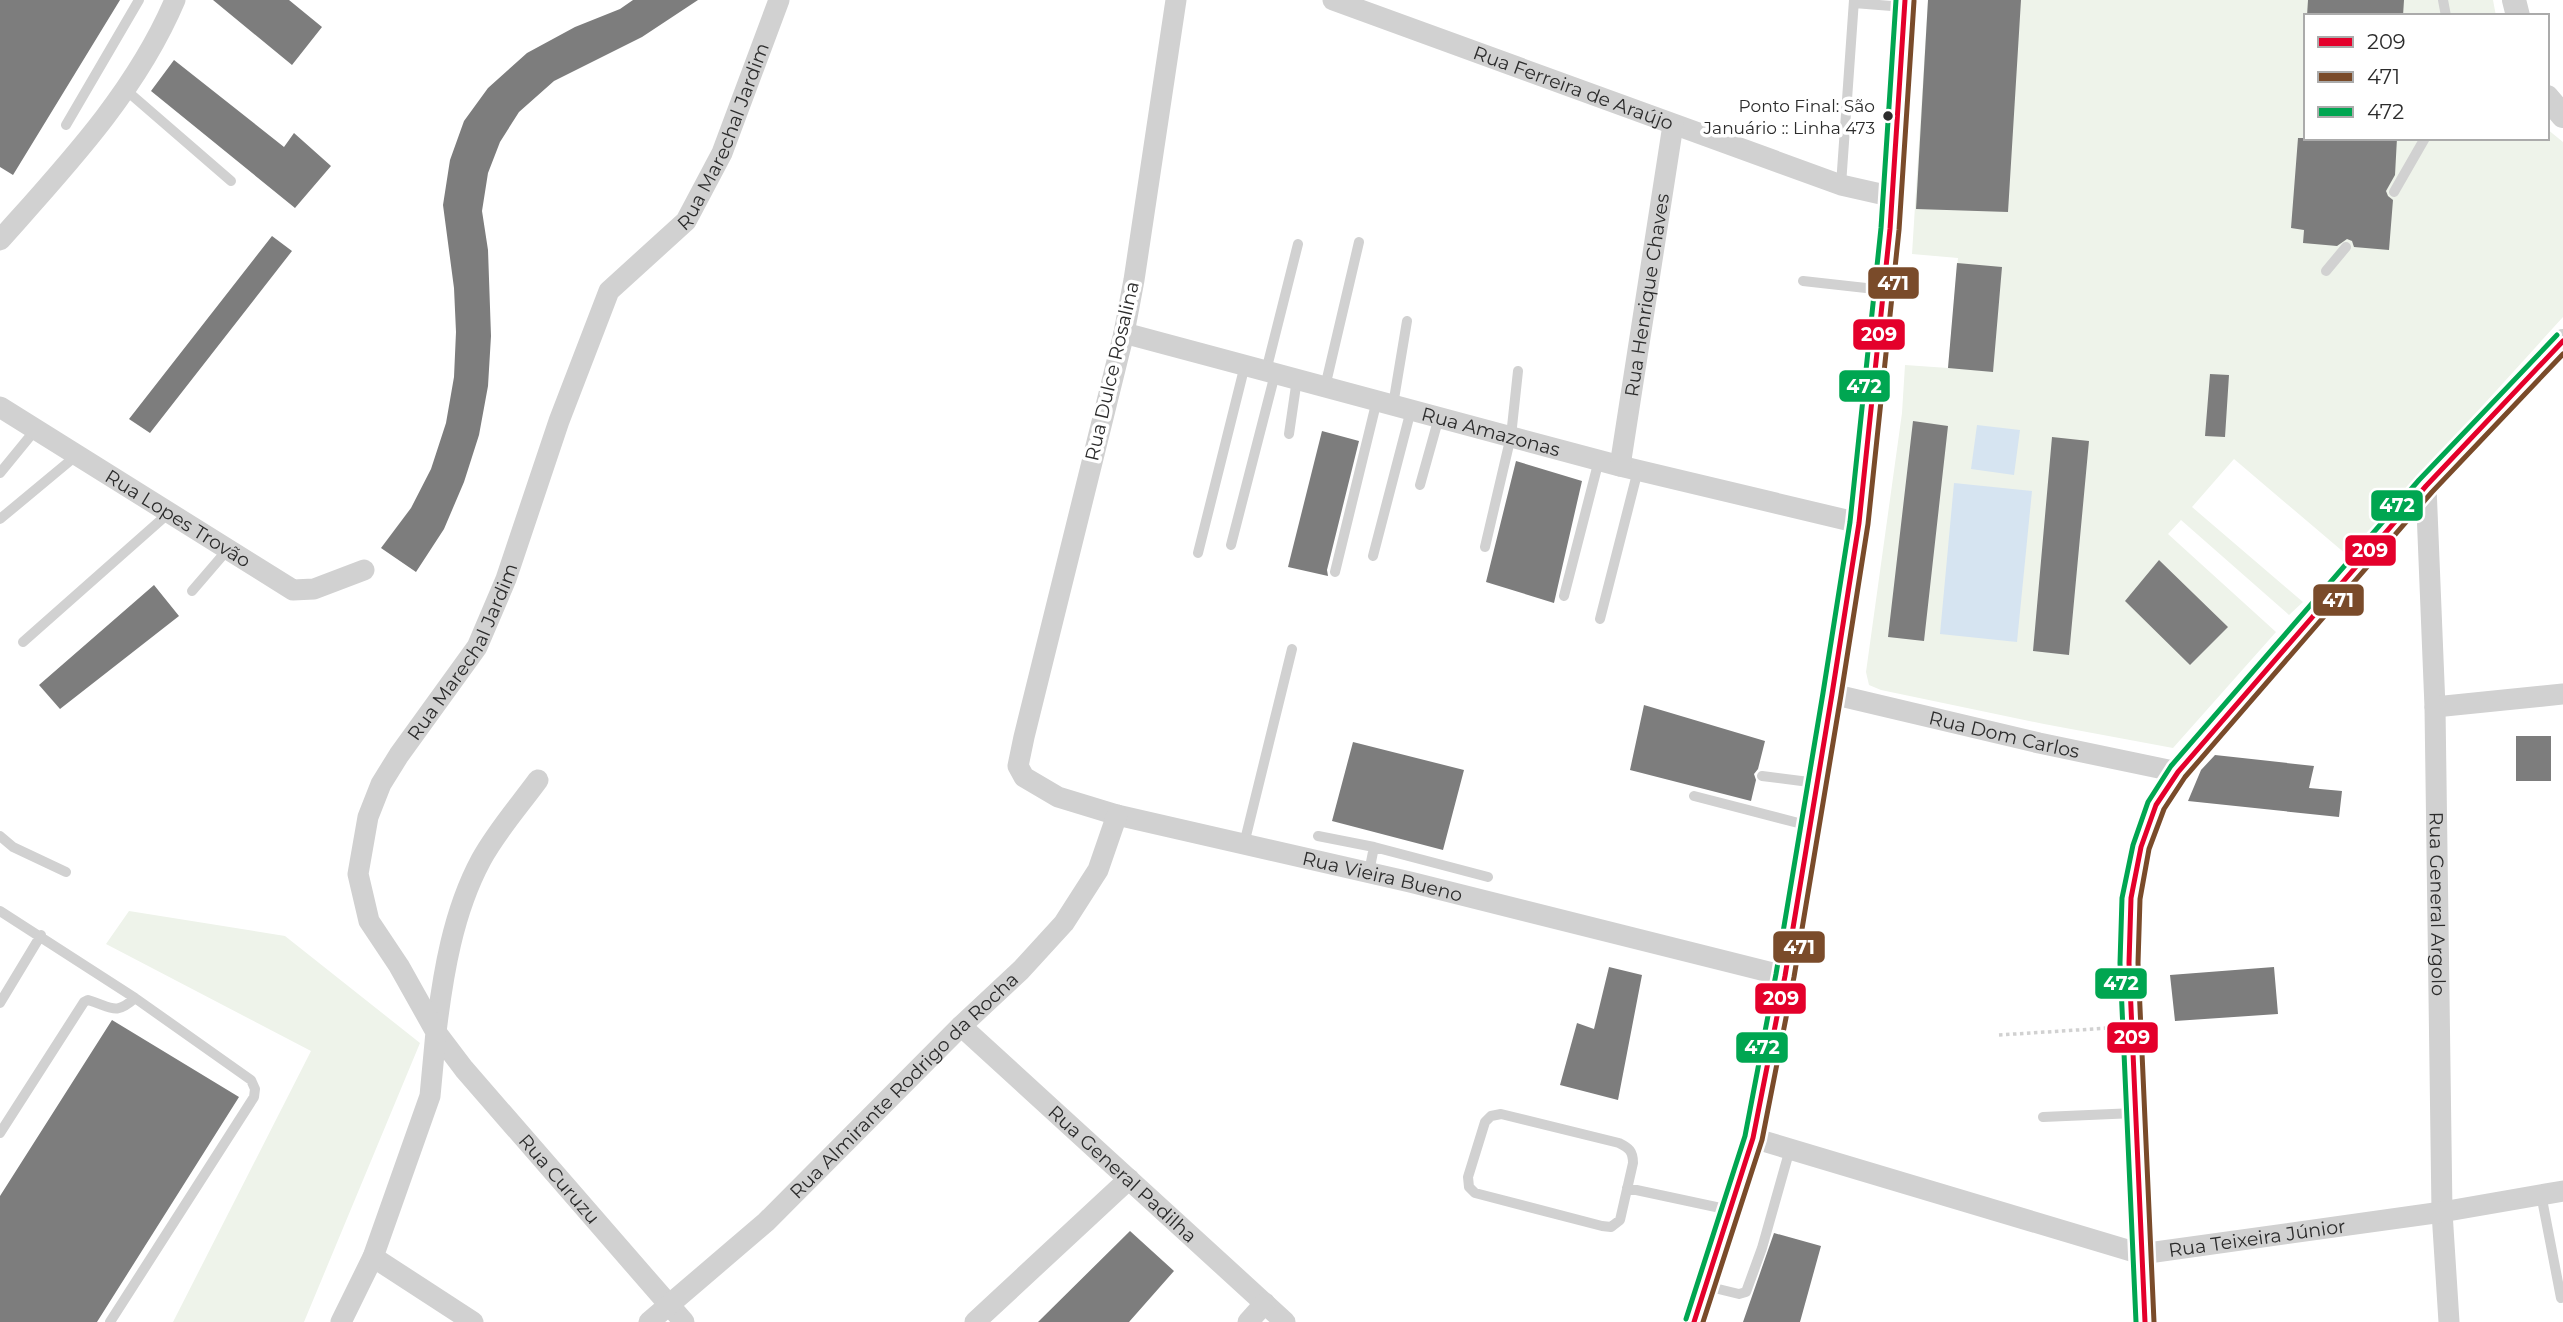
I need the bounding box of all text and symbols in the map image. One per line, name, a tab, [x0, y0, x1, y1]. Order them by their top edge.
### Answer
legend	[2304, 14, 2549, 140]
text: 209	[2367, 29, 2406, 54]
street label: Rua Marechal Jardim	[672, 39, 774, 235]
street label: Rua Ferreira de Araújo	[1470, 41, 1677, 135]
text: 471	[2367, 64, 2400, 89]
place label: Ponto Final: São Januário :: Linha 473	[1703, 96, 1875, 138]
text: 472	[2367, 99, 2404, 124]
marker: Ponto Final: São Januário :: Linha 473	[1881, 109, 1895, 123]
street label: Rua Henrique Chaves	[1619, 192, 1674, 398]
line badge: 471	[1867, 266, 1920, 300]
text: 471	[1877, 272, 1909, 295]
street label: Rua Dulce Rosalina	[1080, 279, 1144, 463]
line badge: 209	[1852, 318, 1906, 351]
text: 209	[1861, 323, 1897, 346]
line badge: 472	[1838, 369, 1891, 403]
text: 472	[1846, 375, 1882, 398]
street label: Rua Amazonas	[1419, 402, 1563, 461]
street label: Rua Lopes Trovão	[101, 464, 255, 572]
line badge: 472	[2370, 489, 2424, 522]
text: 472	[2379, 494, 2415, 517]
line badge: 209	[2344, 534, 2397, 567]
text: 209	[2352, 539, 2388, 562]
street label: Rua Marechal Jardim	[402, 560, 522, 745]
line badge: 471	[2312, 583, 2365, 617]
text: 471	[2322, 589, 2354, 612]
street label: Rua Dom Carlos	[1927, 706, 2082, 763]
street label: Rua General Argolo	[2425, 811, 2451, 996]
street label: Rua Vieira Bueno	[1300, 846, 1465, 906]
line badge: 471	[1772, 930, 1826, 964]
text: 471	[1783, 936, 1815, 959]
street label: Rua Almirante Rodrigo da Rocha	[785, 967, 1023, 1203]
line badge: 472	[2094, 967, 2148, 1000]
text: 472	[2103, 972, 2139, 995]
line badge: 209	[1754, 982, 1807, 1015]
text: 209	[1763, 987, 1799, 1010]
line badge: 209	[2106, 1021, 2159, 1054]
text: 209	[2114, 1026, 2150, 1049]
line badge: 472	[1735, 1031, 1789, 1064]
text: 472	[1744, 1036, 1780, 1059]
street label: Rua General Padilha	[1044, 1100, 1202, 1247]
street label: Rua Curuzu	[514, 1129, 605, 1228]
street label: Rua Teixeira Júnior	[2167, 1214, 2347, 1262]

